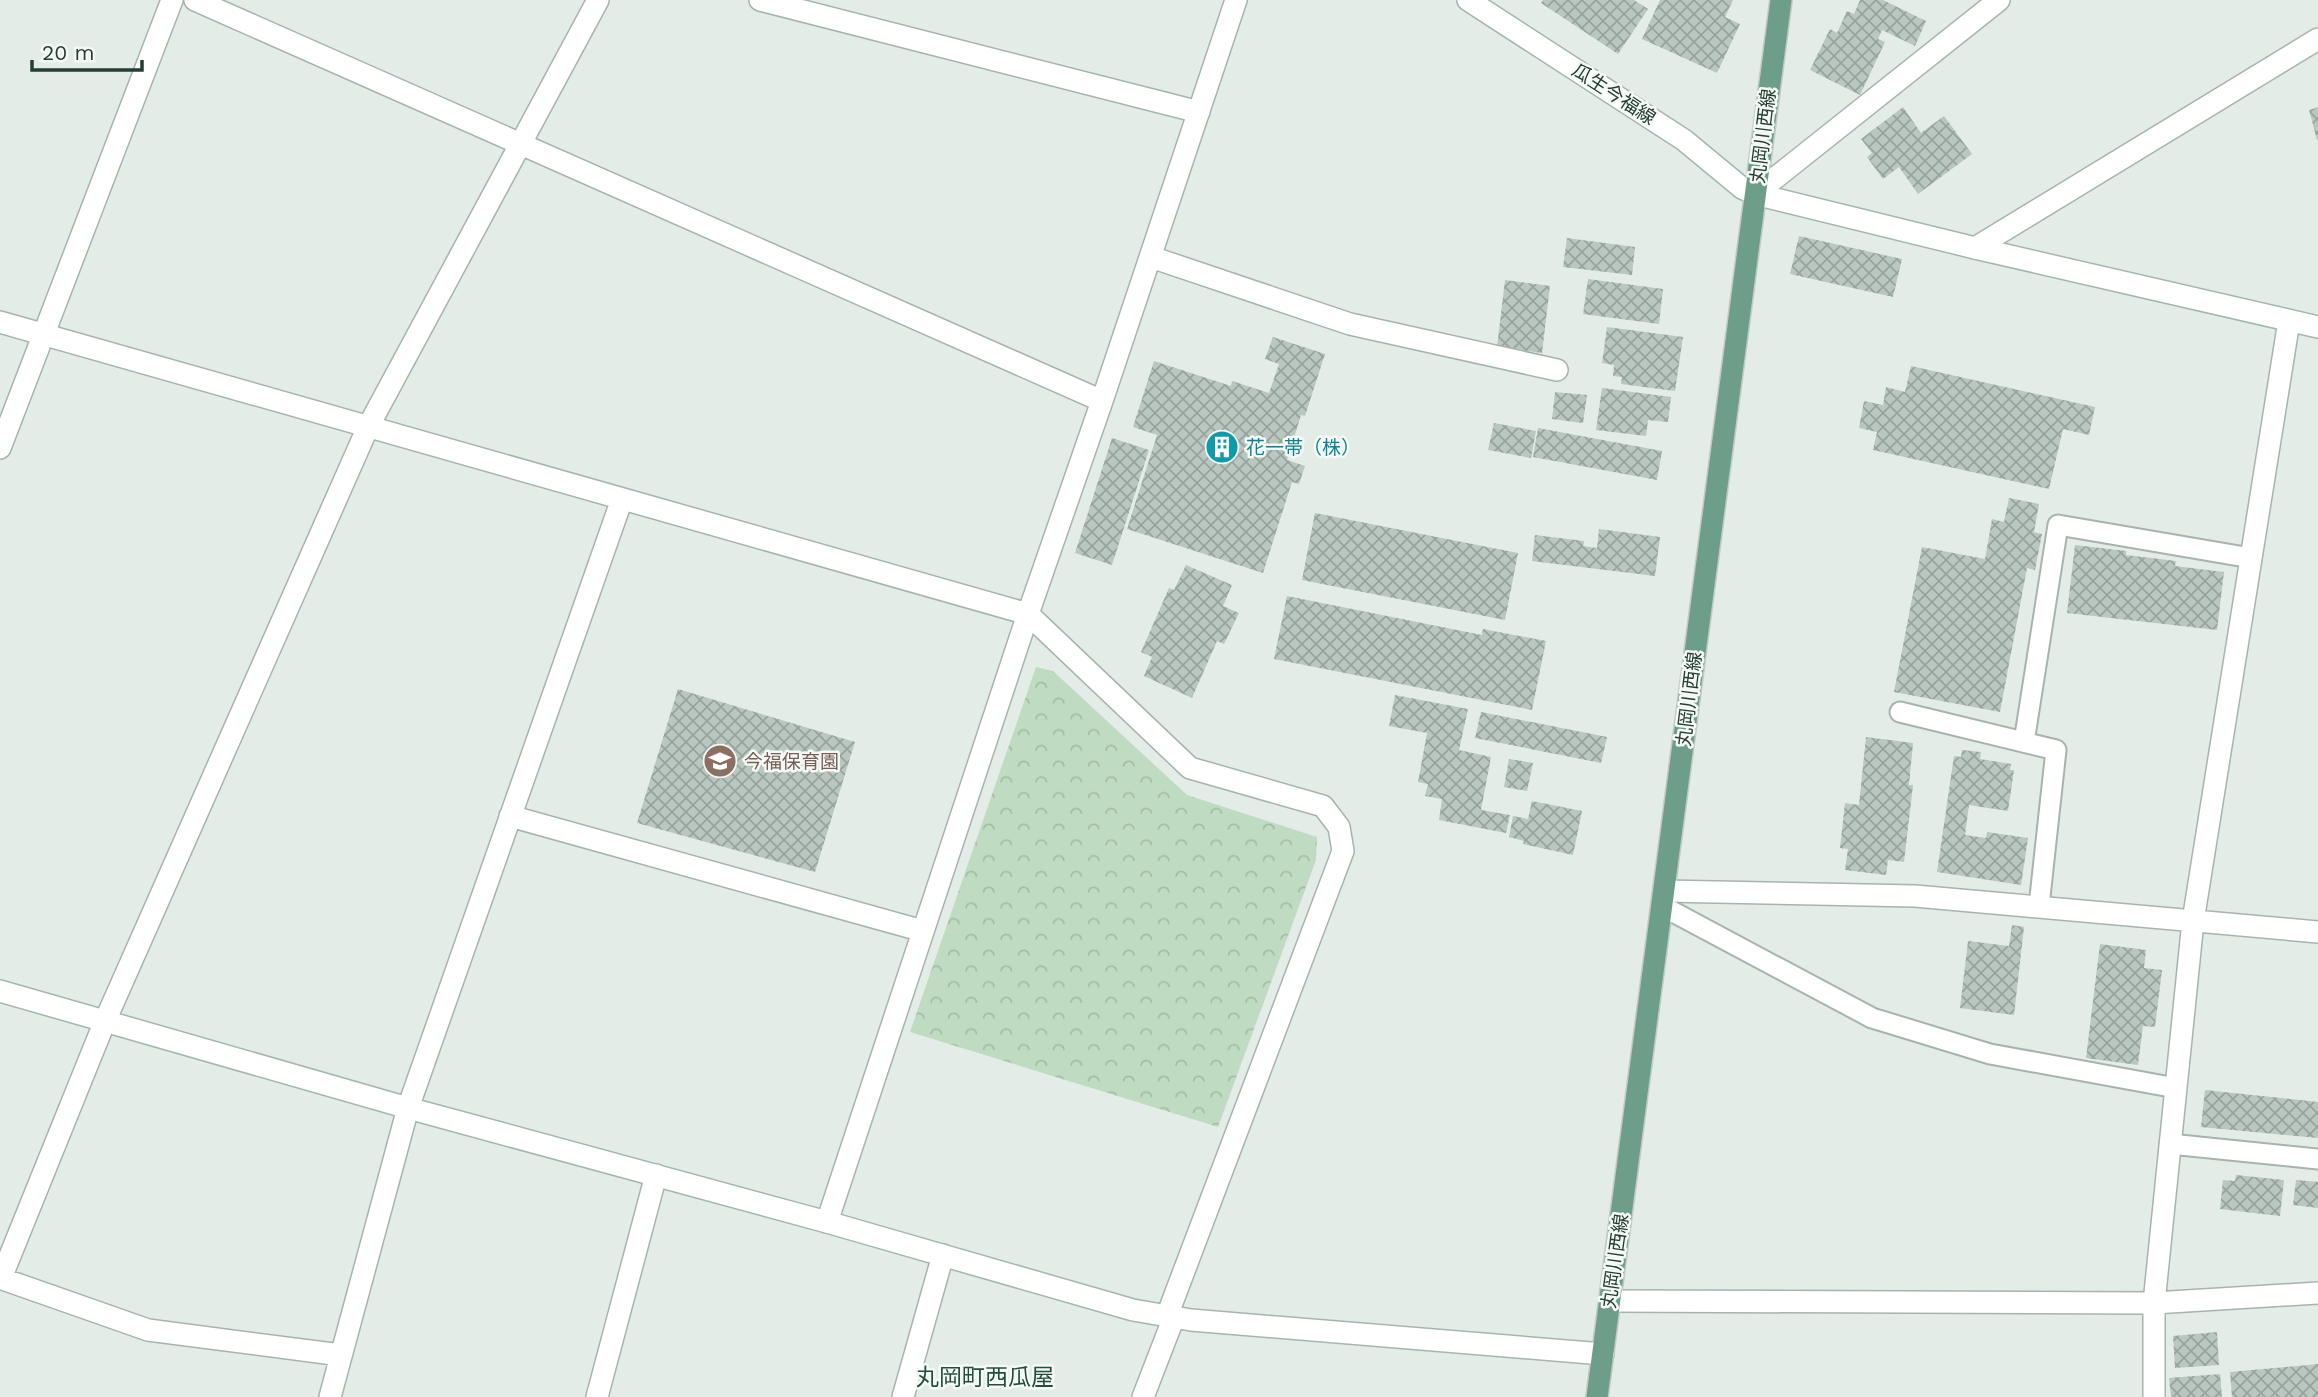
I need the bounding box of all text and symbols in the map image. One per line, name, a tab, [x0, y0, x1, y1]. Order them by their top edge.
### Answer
scale bar	[32, 28, 142, 72]
text: 20 m	[42, 40, 94, 65]
street label: 瓜生今福線	[1568, 58, 1660, 130]
street label: 丸岡川西線	[1746, 87, 1780, 185]
building icon: 花一帯（株）	[1203, 428, 1241, 466]
place label: 花一帯（株）	[1246, 436, 1360, 459]
street label: 丸岡川西線	[1672, 650, 1706, 748]
school or university icon: 今福保育園	[701, 742, 739, 780]
place label: 今福保育園	[744, 750, 839, 773]
street label: 丸岡川西線	[1597, 1212, 1633, 1310]
district label: 丸岡町西瓜屋	[916, 1364, 1054, 1391]

